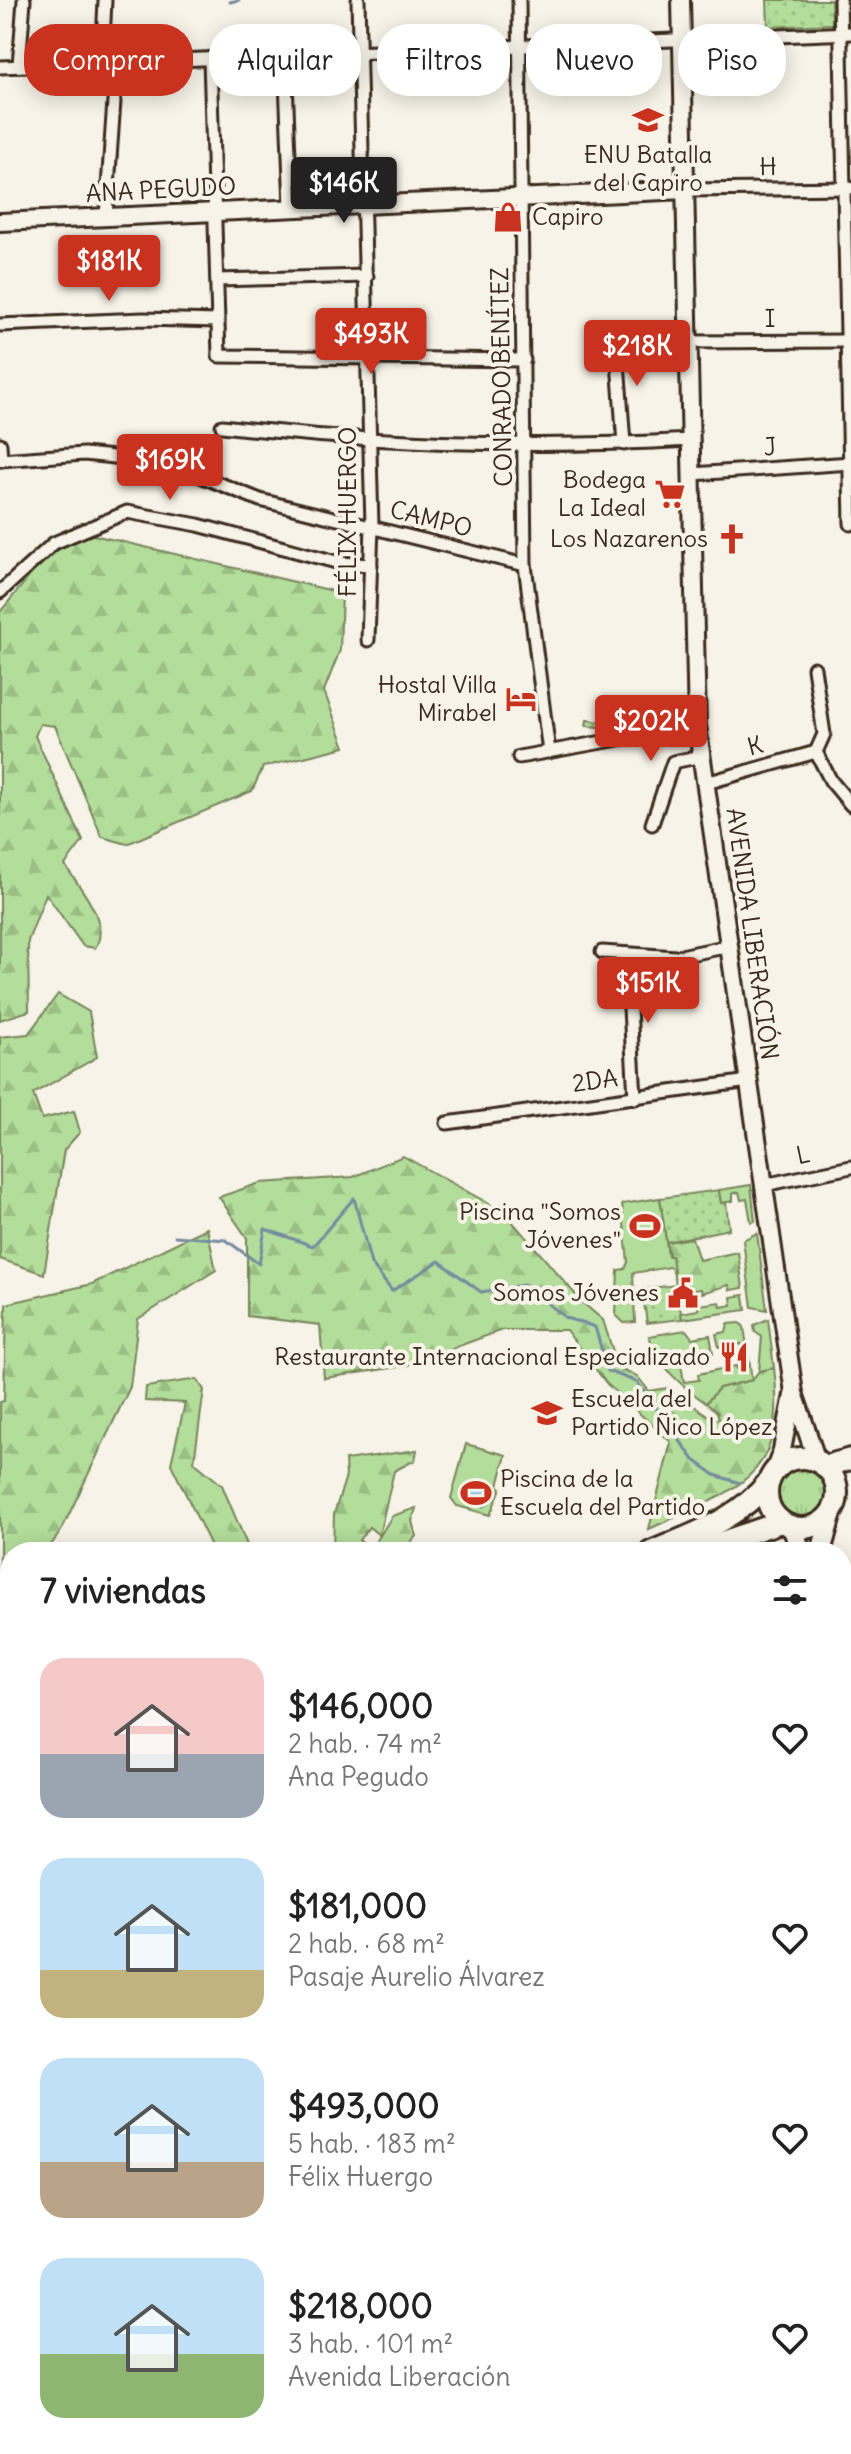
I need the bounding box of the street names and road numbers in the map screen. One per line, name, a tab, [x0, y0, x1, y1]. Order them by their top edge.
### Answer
street label: H	[759, 151, 777, 181]
street label: ANA PEGUDO	[85, 170, 237, 208]
street label: CONRADO BENÍTEZ	[484, 267, 518, 487]
street label: I	[764, 303, 775, 333]
street label: FÉLIX HUERGO	[332, 427, 362, 597]
street label: J	[763, 431, 777, 461]
street label: CAMPO	[387, 493, 475, 543]
street label: K	[744, 729, 766, 761]
street label: AVENIDA LIBERACIÓN	[720, 806, 786, 1062]
street label: 2DA	[570, 1062, 620, 1098]
street label: L	[793, 1138, 812, 1170]

